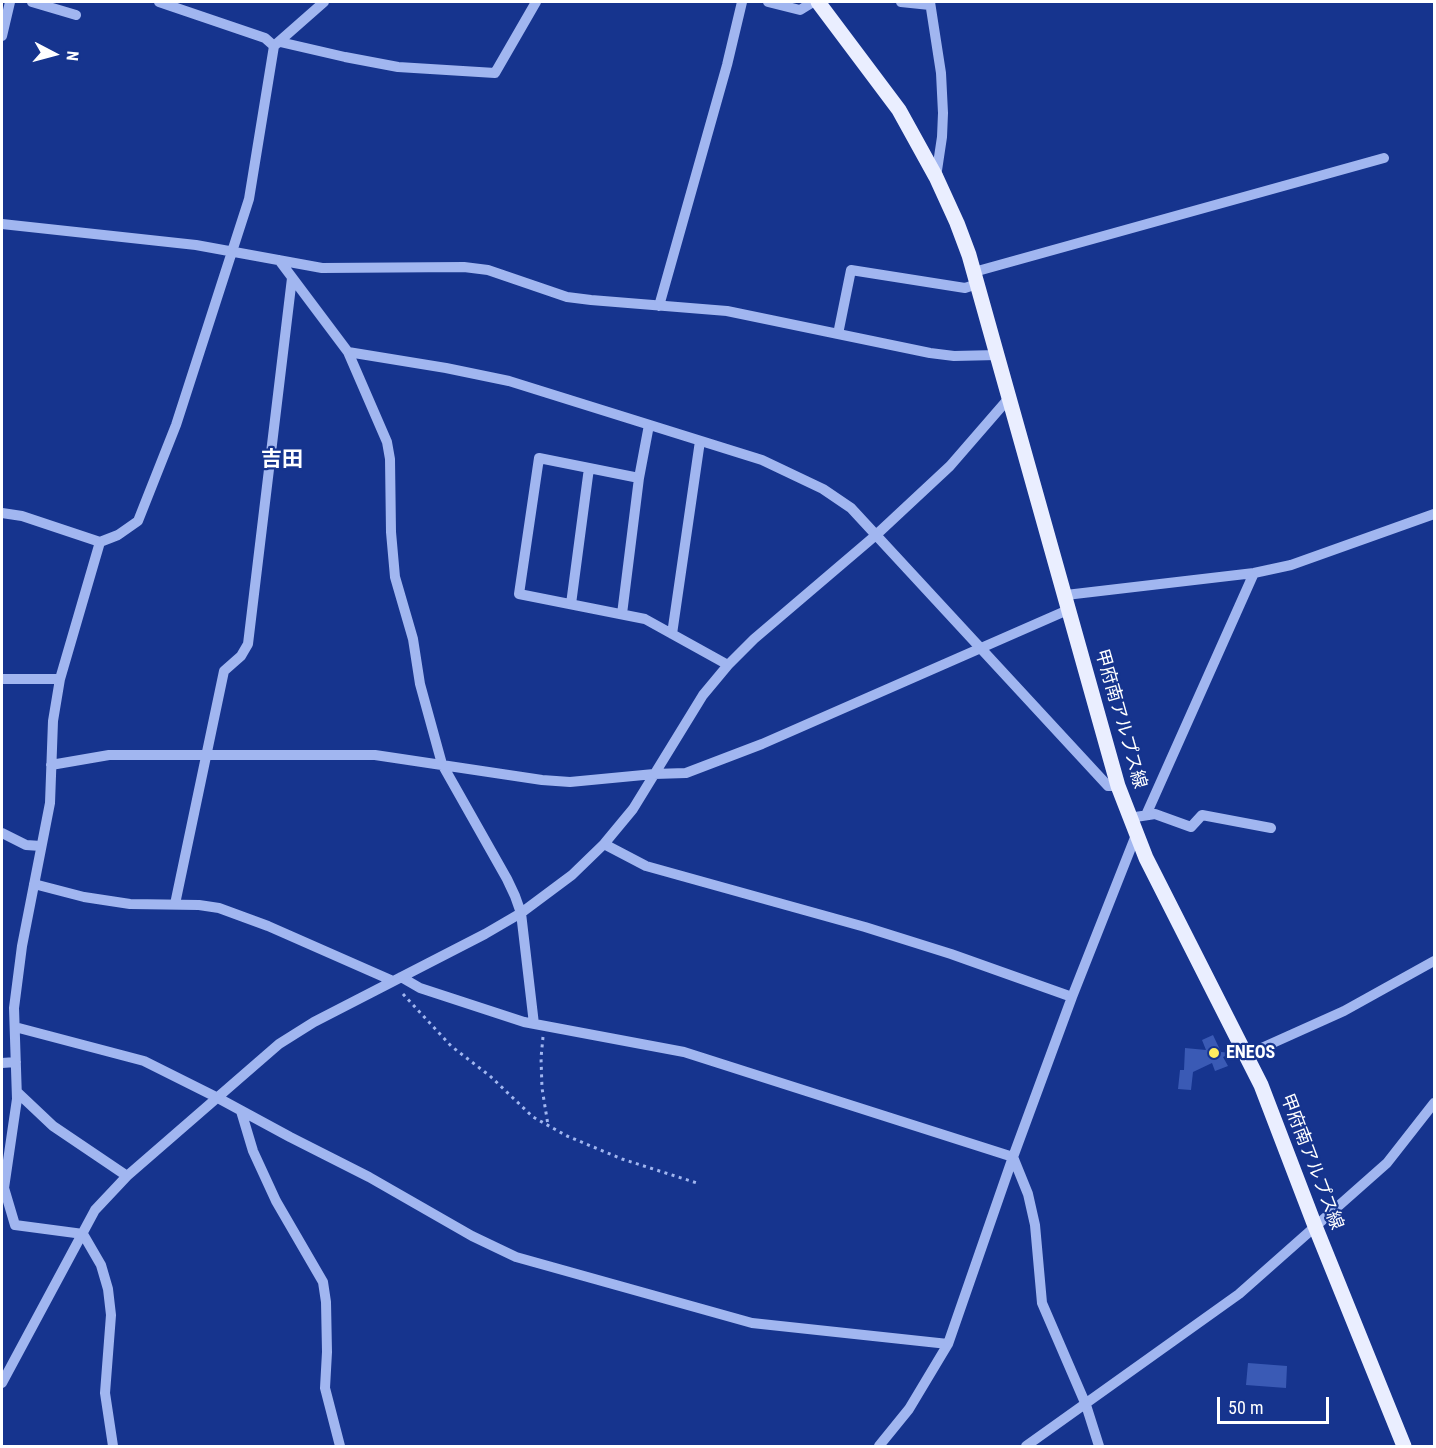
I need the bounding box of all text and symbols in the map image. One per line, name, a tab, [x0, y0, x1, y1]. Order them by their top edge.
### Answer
north arrow	[24, 24, 84, 84]
text: N	[62, 50, 82, 62]
district label: 吉田	[261, 448, 303, 474]
street label: 甲府南アルプス線	[1090, 647, 1150, 791]
place label: ENEOS	[1226, 1042, 1275, 1064]
marker: ENEOS	[1207, 1046, 1221, 1060]
street label: 甲府南アルプス線	[1275, 1091, 1347, 1233]
scale bar	[1220, 1385, 1332, 1423]
text: 50 m	[1228, 1397, 1263, 1418]

